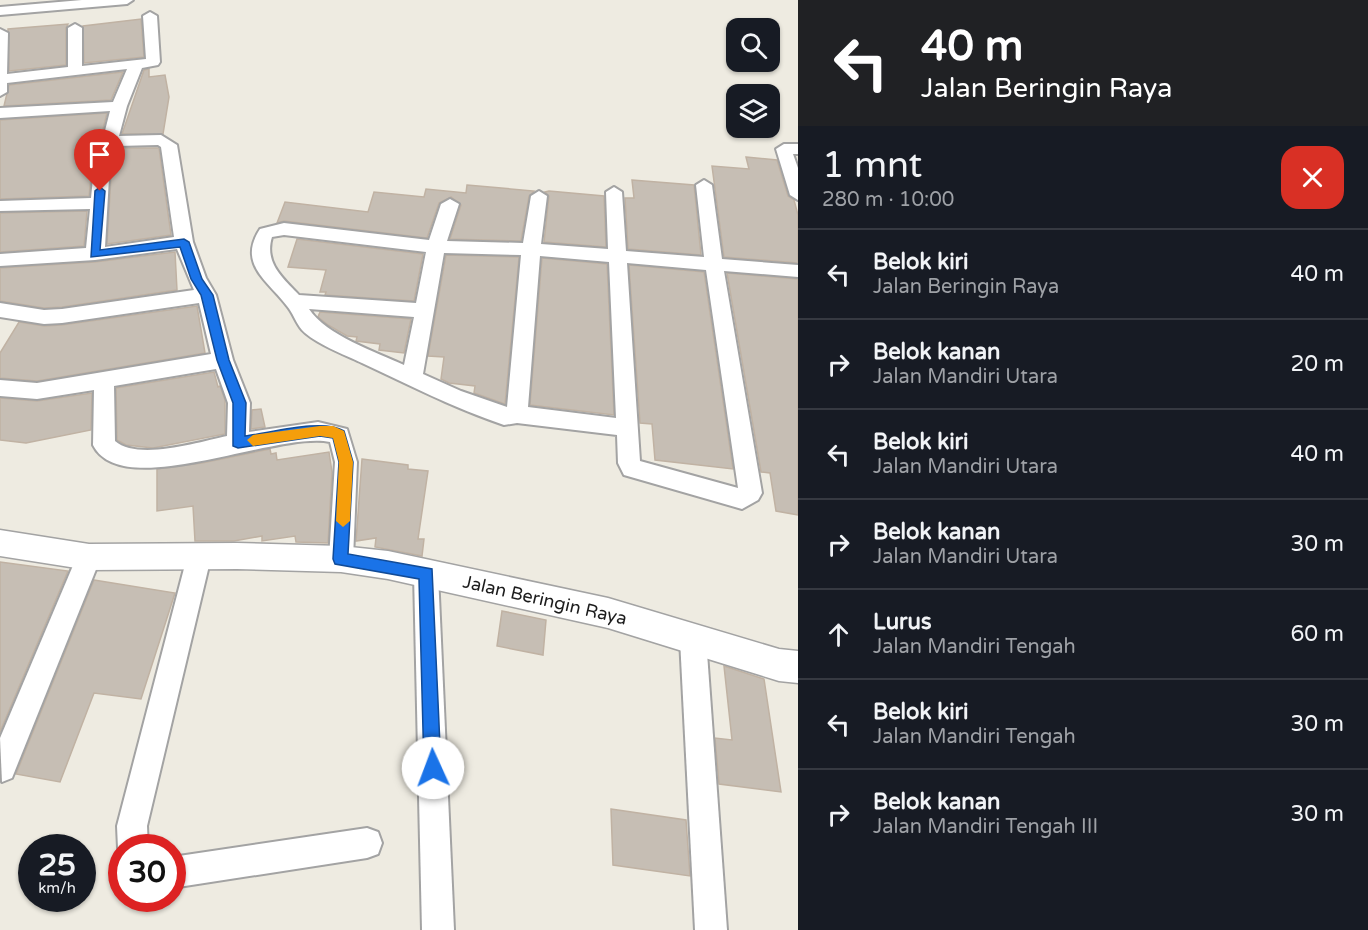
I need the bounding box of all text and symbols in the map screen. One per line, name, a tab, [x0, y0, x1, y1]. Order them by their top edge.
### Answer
map controls	[726, 18, 780, 138]
button: search	[726, 18, 780, 72]
text: 40 m	[921, 21, 1023, 72]
icon: left	[822, 24, 900, 102]
text: Jalan Beringin Raya	[921, 72, 1172, 105]
button: layers	[726, 84, 780, 138]
pin	[74, 129, 125, 191]
icon: arrive	[83, 138, 116, 171]
text: 1 mnt	[822, 144, 922, 187]
button: close	[1281, 146, 1344, 209]
text: 280 m · 10:00	[822, 188, 954, 212]
text: Belok kiri	[873, 249, 969, 275]
icon: left	[822, 258, 855, 291]
text: 40 m	[1290, 261, 1344, 287]
text: Jalan Beringin Raya	[873, 275, 1059, 299]
text: Belok kanan	[873, 339, 1000, 365]
icon: right	[822, 348, 855, 381]
text: 20 m	[1290, 351, 1344, 377]
text: Jalan Mandiri Utara	[873, 365, 1058, 389]
text: Belok kiri	[873, 429, 969, 455]
icon: left	[822, 438, 855, 471]
text: 40 m	[1290, 441, 1344, 467]
text: Jalan Mandiri Utara	[873, 455, 1058, 479]
text: Belok kanan	[873, 519, 1000, 545]
icon: right	[822, 528, 855, 561]
text: 30 m	[1290, 531, 1344, 557]
text: Jalan Mandiri Utara	[873, 545, 1058, 569]
street label: Jalan Beringin Raya	[461, 570, 629, 630]
text: Lurus	[873, 609, 931, 635]
icon: ahead	[822, 618, 855, 651]
text: 60 m	[1290, 621, 1344, 647]
text: Jalan Mandiri Tengah	[873, 635, 1076, 659]
text: Belok kiri	[873, 699, 969, 725]
icon: left	[822, 708, 855, 741]
text: 30 m	[1290, 711, 1344, 737]
text: Jalan Mandiri Tengah	[873, 725, 1076, 749]
position arrow	[401, 736, 465, 800]
text: Belok kanan	[873, 789, 1000, 815]
icon: right	[822, 798, 855, 831]
text: 30 m	[1290, 801, 1344, 827]
text: Jalan Mandiri Tengah III	[873, 815, 1098, 839]
speed limit sign: 30	[108, 834, 186, 912]
text: 25	[38, 847, 76, 884]
text: km/h	[38, 879, 76, 897]

